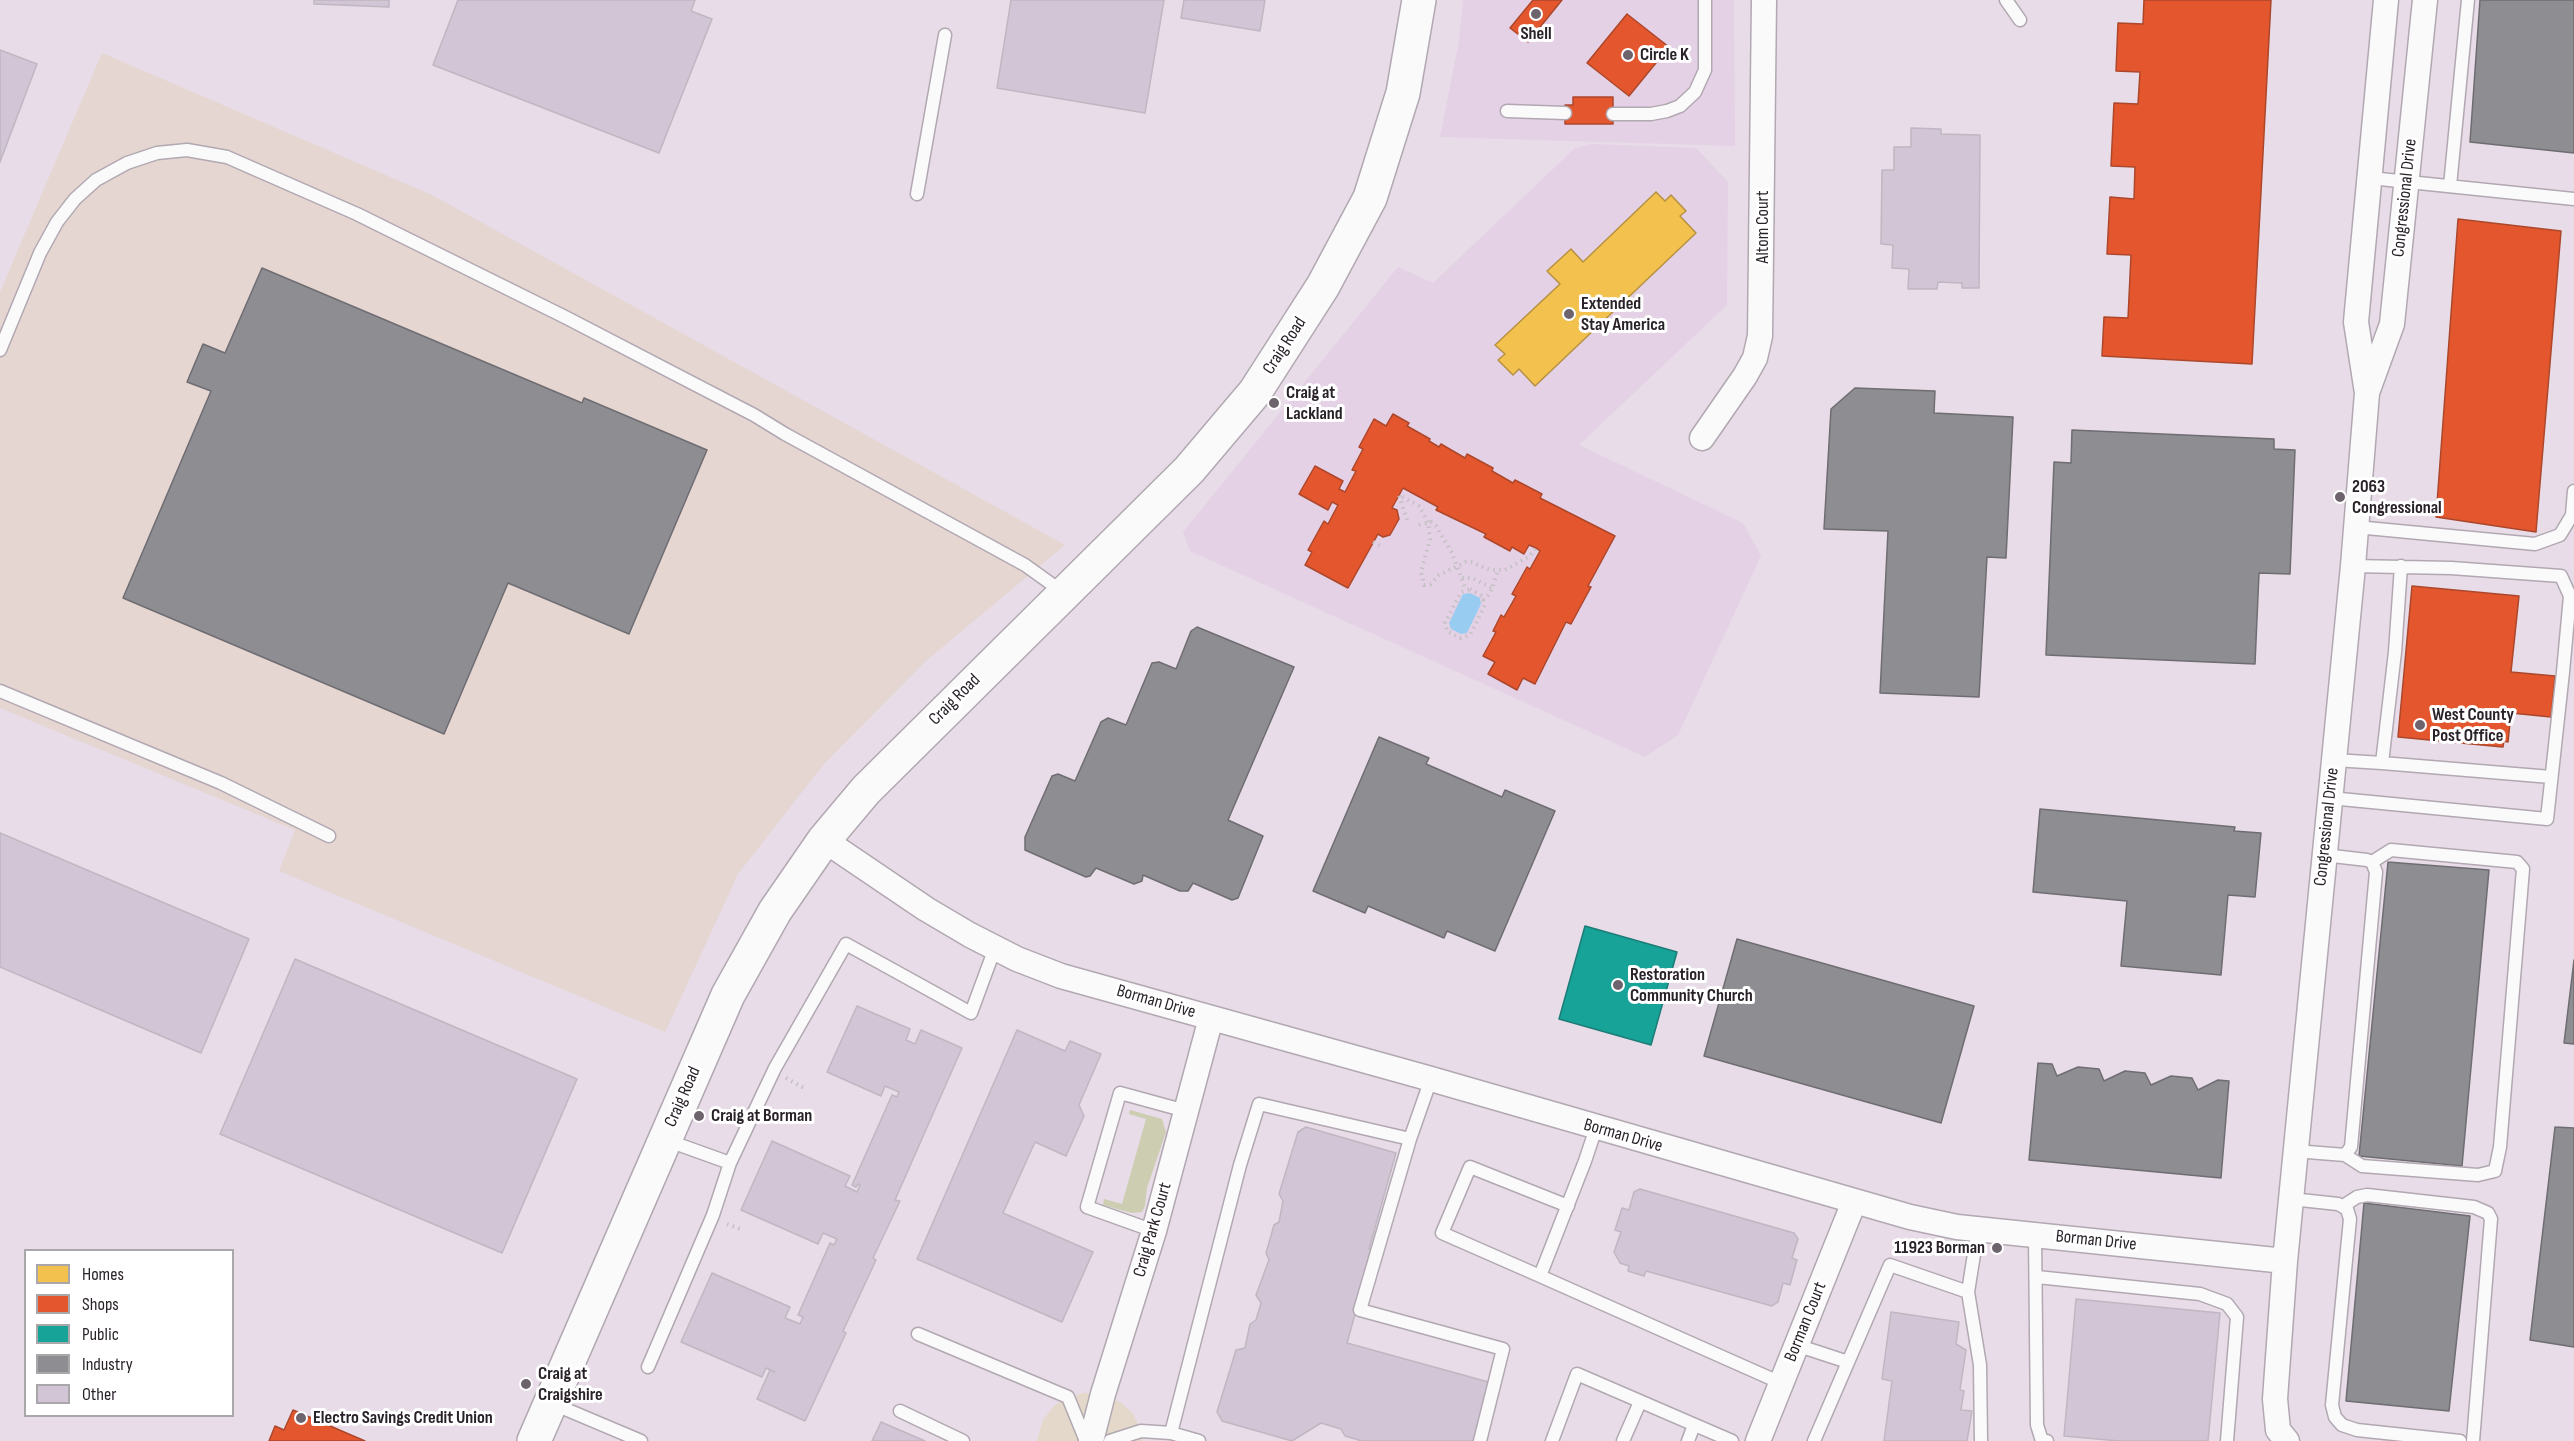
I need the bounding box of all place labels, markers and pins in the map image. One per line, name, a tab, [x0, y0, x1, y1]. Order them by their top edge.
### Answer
marker: Shell	[1529, 7, 1543, 21]
place label: Shell	[1520, 23, 1552, 45]
place label: Circle K	[1640, 44, 1689, 66]
marker: Circle K	[1621, 48, 1635, 62]
place label: Extended Stay America	[1581, 293, 1665, 336]
marker: Extended Stay America	[1562, 307, 1576, 321]
place label: Craig at Lackland	[1286, 382, 1343, 424]
marker: Craig at Lackland	[1267, 396, 1281, 410]
place label: 2063 Congressional	[2352, 476, 2442, 518]
marker: 2063 Congressional	[2333, 490, 2347, 504]
place label: West County Post Office	[2432, 704, 2514, 746]
marker: West County Post Office	[2413, 718, 2427, 732]
place label: Restoration Community Church	[1630, 964, 1753, 1006]
marker: Restoration Community Church	[1611, 978, 1625, 992]
place label: Craig at Borman	[711, 1105, 812, 1127]
marker: Craig at Borman	[692, 1109, 706, 1123]
place label: 11923 Borman	[1894, 1237, 1985, 1259]
marker: 11923 Borman	[1990, 1241, 2004, 1255]
place label: Craig at Craigshire	[538, 1363, 603, 1406]
marker: Craig at Craigshire	[519, 1377, 533, 1391]
place label: Electro Savings Credit Union	[313, 1407, 493, 1429]
marker: Electro Savings Credit Union	[294, 1411, 308, 1425]

